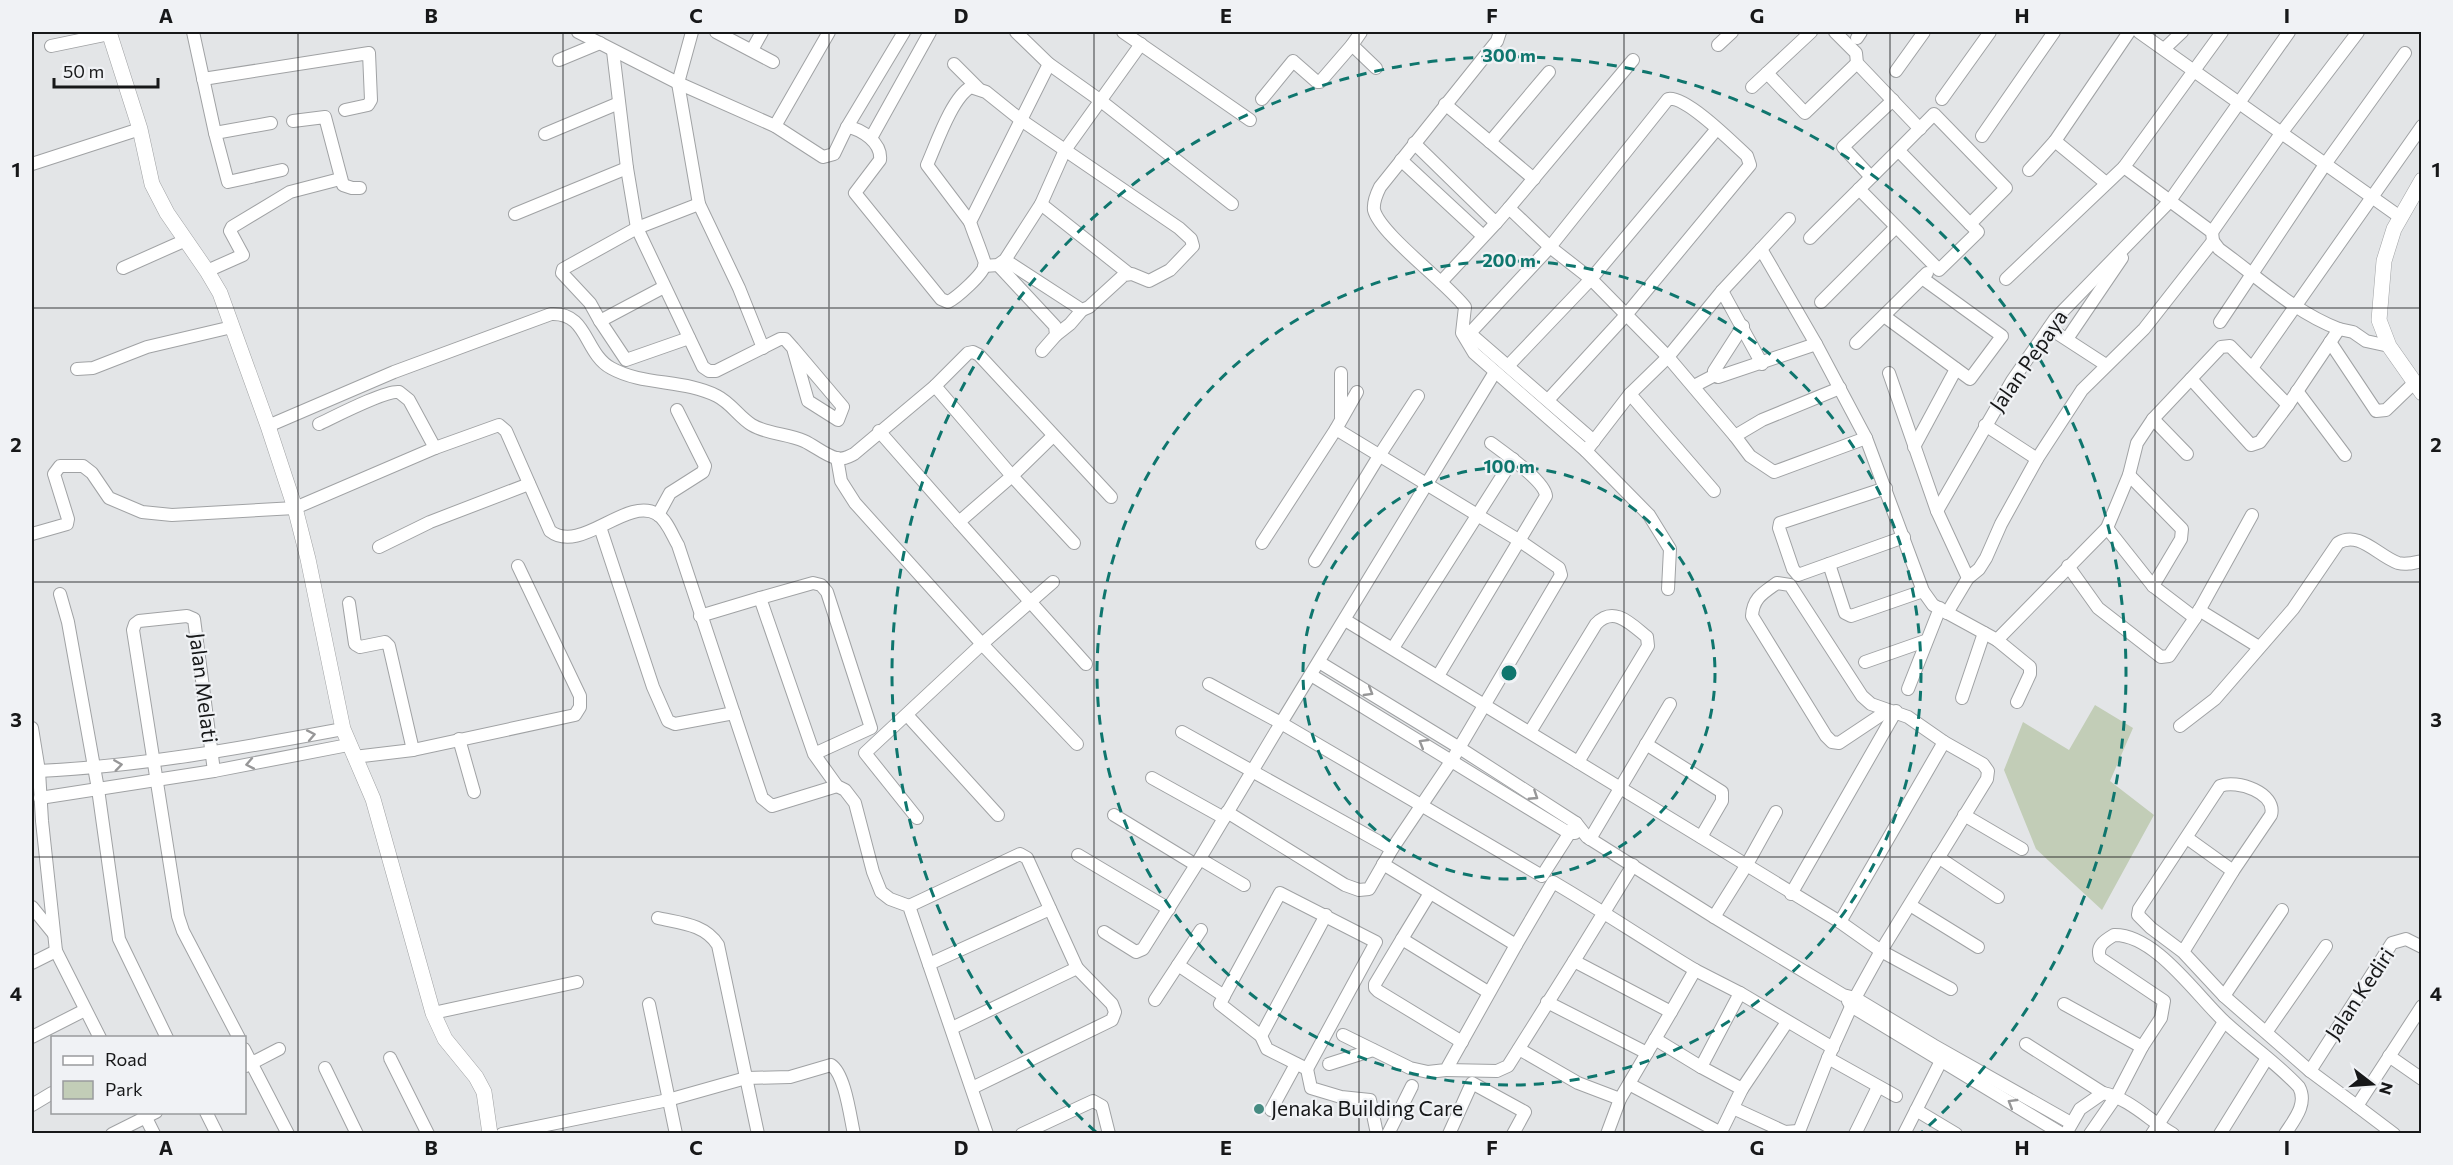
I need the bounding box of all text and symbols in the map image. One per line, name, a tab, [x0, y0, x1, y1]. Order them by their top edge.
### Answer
text: A	[159, 3, 173, 27]
text: B	[424, 3, 438, 27]
text: C	[689, 3, 703, 27]
text: D	[954, 3, 968, 27]
text: E	[1220, 3, 1232, 27]
text: F	[1486, 3, 1498, 27]
text: G	[1750, 3, 1764, 27]
text: H	[2015, 3, 2030, 27]
text: I	[2284, 3, 2290, 27]
text: 300 m	[1482, 44, 1536, 66]
scale bar	[54, 51, 158, 89]
text: 50 m	[63, 60, 104, 82]
text: 1	[11, 157, 21, 181]
text: 1	[2431, 157, 2441, 181]
text: 200 m	[1482, 249, 1536, 271]
street label: Jalan Pepaya	[1984, 305, 2072, 416]
text: 2	[10, 432, 22, 456]
text: 2	[2430, 432, 2442, 456]
text: 100 m	[1483, 455, 1535, 477]
street label: Jalan Melati	[185, 631, 224, 744]
centre of rings	[1499, 663, 1519, 683]
one-way arrow	[1363, 685, 1373, 697]
text: 3	[10, 707, 22, 731]
text: 3	[2430, 707, 2442, 731]
one-way arrow	[305, 729, 315, 742]
one-way arrow	[1419, 740, 1430, 751]
one-way arrow	[245, 757, 255, 770]
one-way arrow	[114, 759, 123, 772]
one-way arrow	[1527, 789, 1538, 800]
street label: Jalan Kediri	[2319, 943, 2399, 1044]
text: 4	[10, 981, 22, 1005]
text: 4	[2430, 981, 2442, 1005]
legend	[51, 1036, 246, 1114]
text: Road	[105, 1048, 147, 1070]
north arrow	[2342, 1054, 2402, 1114]
text: Park	[105, 1078, 143, 1100]
text: N	[2376, 1080, 2398, 1097]
place label: Jenaka Building Care	[1271, 1095, 1463, 1120]
one-way arrow	[2008, 1098, 2018, 1110]
marker: Jenaka Building Care	[1252, 1102, 1266, 1116]
text: A	[159, 1135, 173, 1159]
text: B	[424, 1135, 438, 1159]
text: C	[689, 1135, 703, 1159]
text: D	[954, 1135, 968, 1159]
text: E	[1220, 1135, 1232, 1159]
text: F	[1486, 1135, 1498, 1159]
text: G	[1750, 1135, 1764, 1159]
text: H	[2015, 1135, 2030, 1159]
text: I	[2284, 1135, 2290, 1159]

